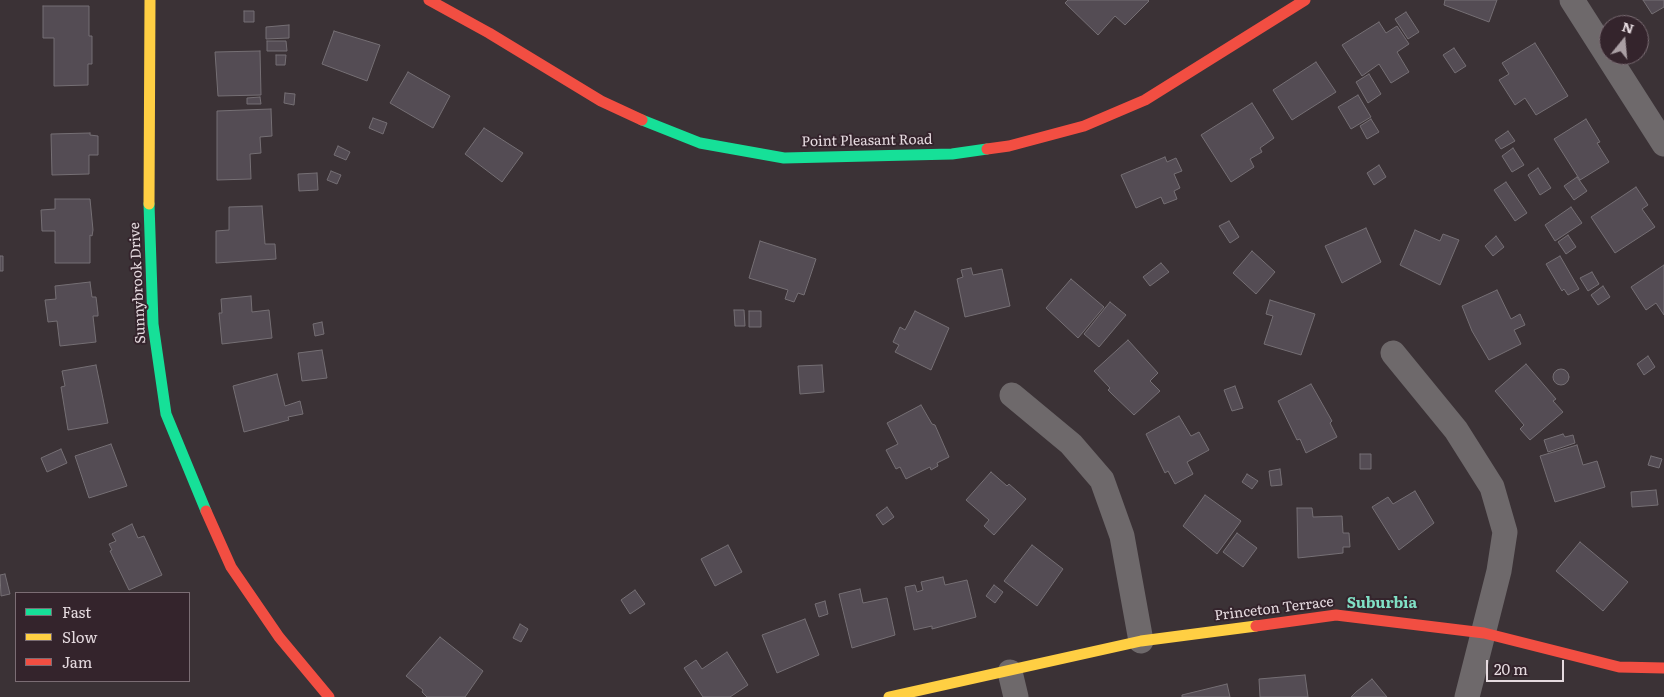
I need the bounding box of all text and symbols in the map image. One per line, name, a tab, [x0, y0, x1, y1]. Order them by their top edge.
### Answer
north arrow	[1599, 15, 1649, 65]
text: N	[1620, 15, 1637, 38]
street label: Point Pleasant Road	[801, 131, 933, 151]
street label: Sunnybrook Drive	[126, 222, 150, 344]
legend	[15, 592, 190, 682]
street label: Princeton Terrace	[1213, 593, 1335, 625]
district label: Suburbia	[1347, 595, 1417, 613]
text: Fast	[62, 600, 91, 623]
text: Slow	[62, 625, 97, 648]
text: Jam	[62, 650, 92, 673]
scale bar	[1489, 650, 1566, 682]
text: 20 m	[1494, 657, 1528, 680]

